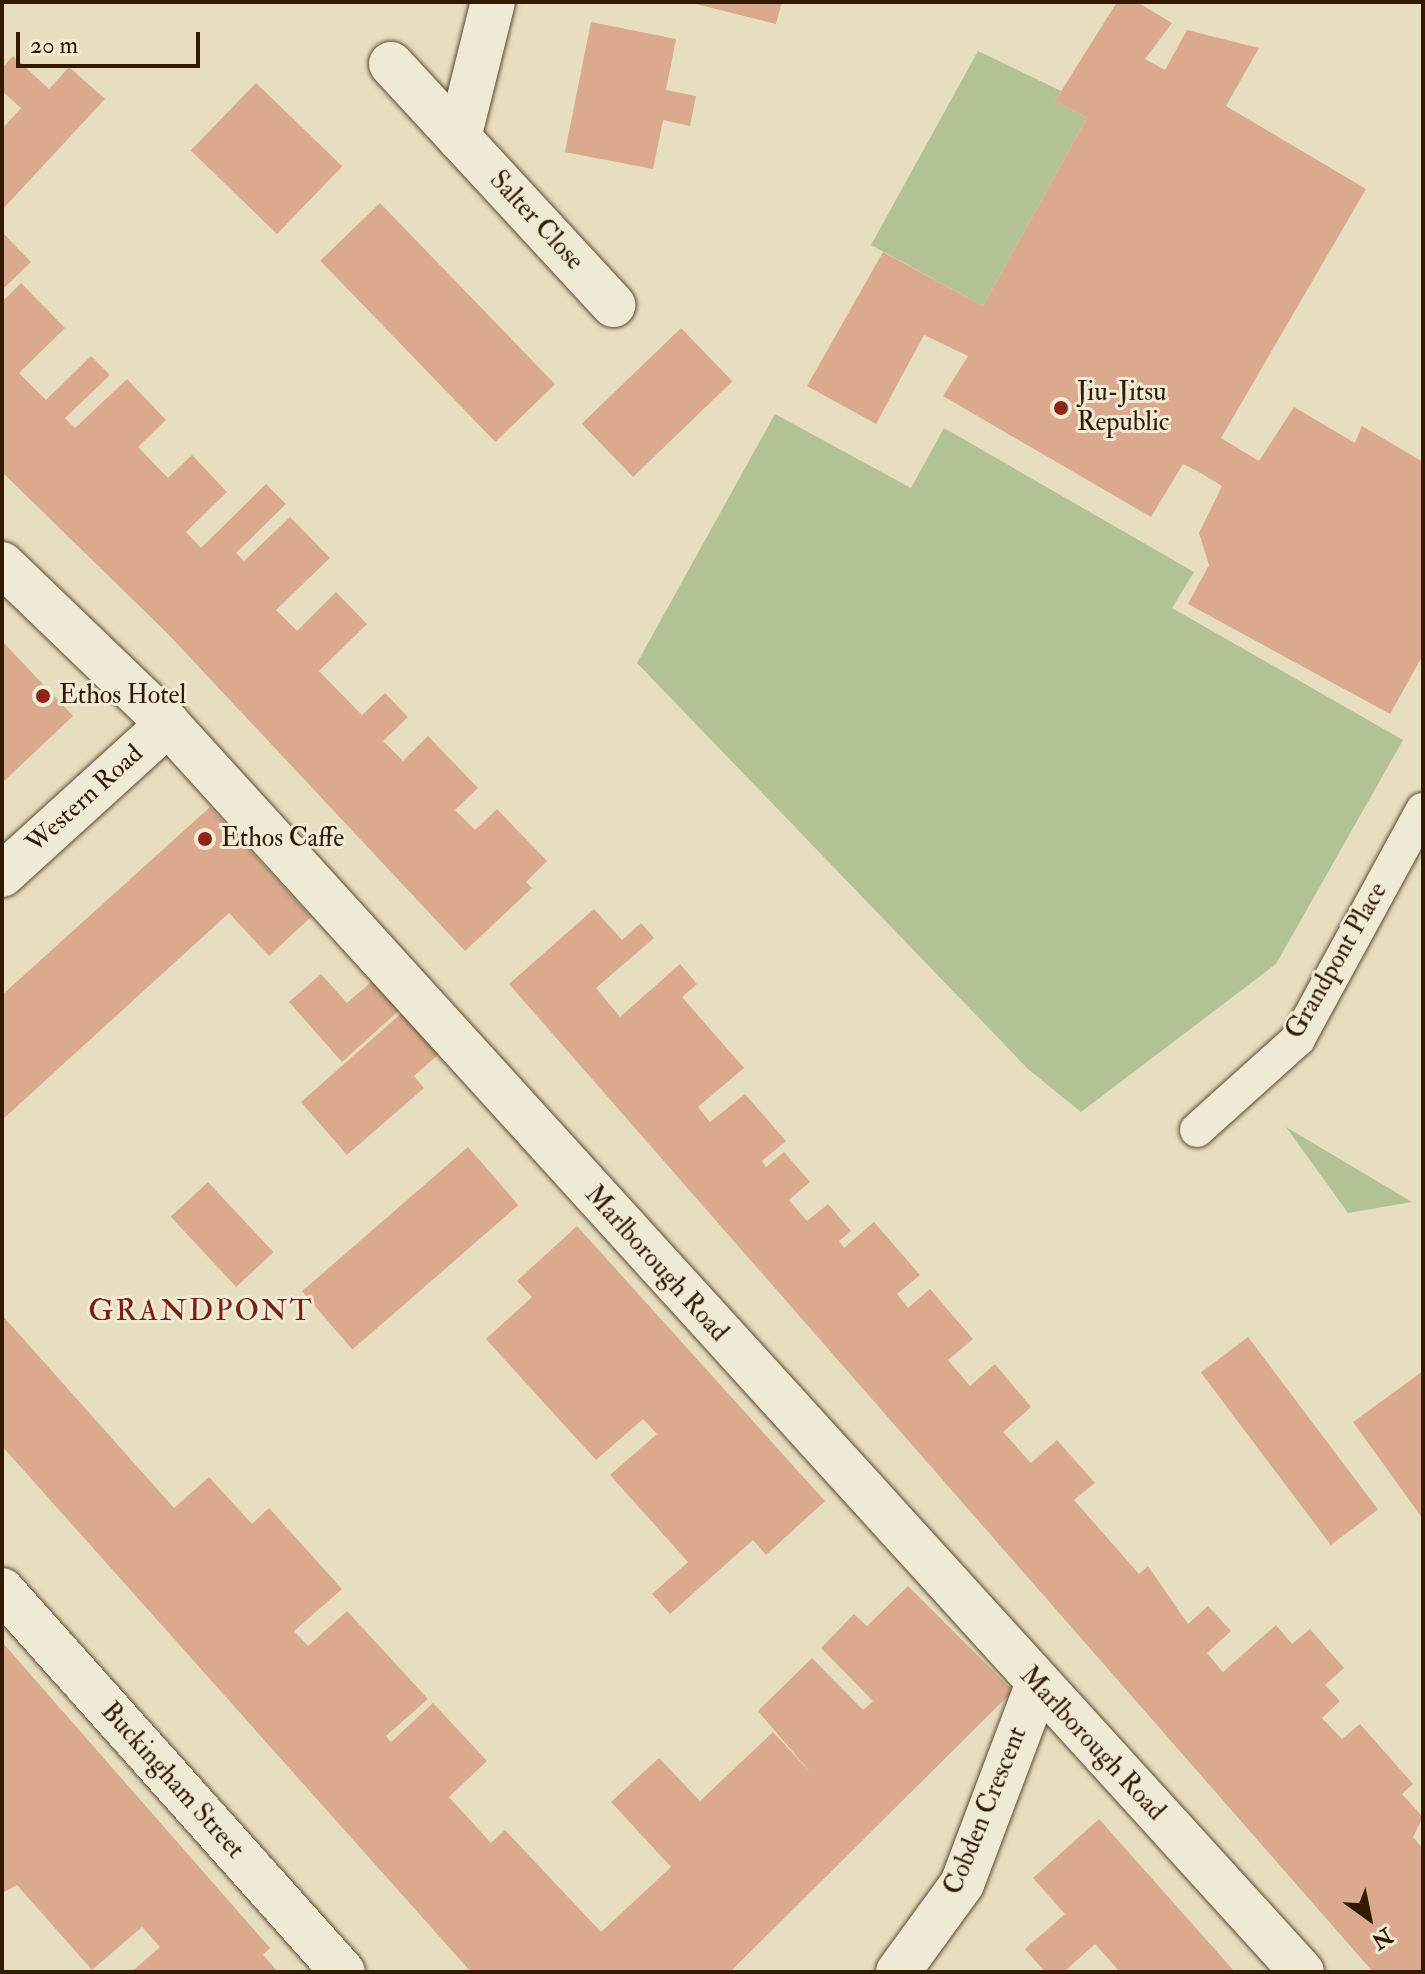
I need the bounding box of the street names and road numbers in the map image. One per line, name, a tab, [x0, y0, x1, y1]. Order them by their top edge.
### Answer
street label: Salter Close	[482, 165, 590, 277]
street label: Western Road	[20, 739, 150, 859]
street label: Grandpont Place	[1280, 877, 1394, 1045]
street label: Marlborough Road	[578, 1180, 734, 1348]
street label: Marlborough Road	[1013, 1661, 1171, 1827]
street label: Buckingham Street	[94, 1697, 250, 1865]
street label: Cobden Crescent	[938, 1723, 1034, 1899]

